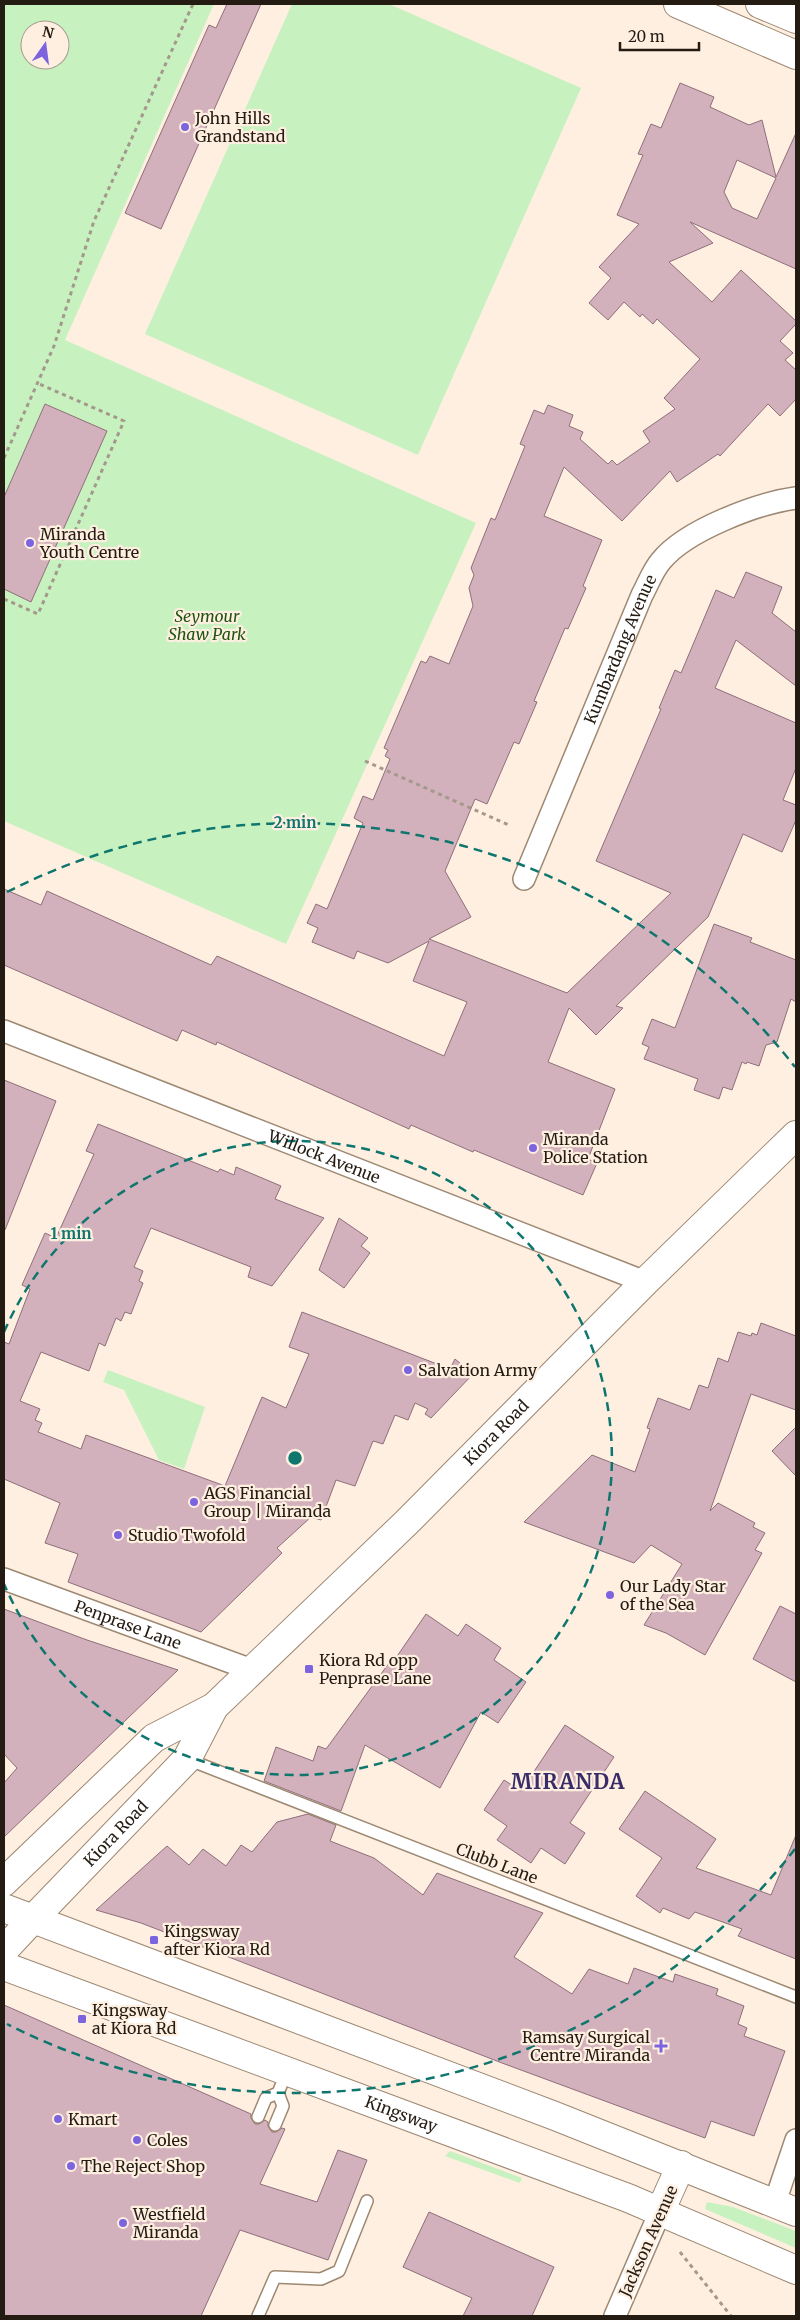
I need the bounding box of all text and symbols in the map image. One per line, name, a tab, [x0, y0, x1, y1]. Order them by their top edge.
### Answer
north arrow	[20, 20, 70, 70]
scale bar	[620, 20, 699, 52]
text: N	[41, 22, 56, 42]
text: 20 m	[628, 27, 665, 46]
place label: John Hills Grandstand	[194, 108, 286, 146]
marker: John Hills Grandstand	[179, 121, 191, 133]
place label: Miranda Youth Centre	[39, 524, 139, 562]
marker: Miranda Youth Centre	[24, 537, 36, 549]
street label: Kumbardang Avenue	[580, 571, 660, 727]
park label: Seymour Shaw Park	[168, 606, 246, 644]
text: 2 min	[274, 813, 316, 832]
street label: Willock Avenue	[264, 1125, 383, 1187]
place label: Miranda Police Station	[543, 1129, 648, 1167]
marker: Miranda Police Station	[527, 1142, 539, 1154]
text: 1 min	[51, 1224, 91, 1243]
place label: Salvation Army	[418, 1360, 538, 1380]
marker: Salvation Army	[402, 1364, 414, 1376]
street label: Kiora Road	[459, 1395, 533, 1469]
centre of rings	[286, 1449, 304, 1467]
place label: AGS Financial Group | Miranda	[203, 1483, 331, 1521]
marker: AGS Financial Group | Miranda	[188, 1496, 200, 1508]
place label: Studio Twofold	[128, 1525, 246, 1545]
marker: Studio Twofold	[112, 1529, 124, 1541]
place label: Our Lady Star of the Sea	[620, 1576, 726, 1614]
marker: Our Lady Star of the Sea	[604, 1589, 616, 1601]
street label: Penprase Lane	[72, 1596, 184, 1653]
place label: Kiora Rd opp Penprase Lane	[319, 1650, 431, 1688]
marker: Kiora Rd opp Penprase Lane	[303, 1663, 315, 1675]
district label: MIRANDA	[511, 1768, 625, 1795]
street label: Kiora Road	[79, 1796, 152, 1871]
street label: Clubb Lane	[453, 1838, 541, 1888]
place label: Kingsway after Kiora Rd	[164, 1921, 270, 1959]
marker: Kingsway after Kiora Rd	[148, 1934, 160, 1946]
place label: Kingsway at Kiora Rd	[92, 2000, 177, 2038]
marker: Kingsway at Kiora Rd	[76, 2013, 88, 2025]
place label: Ramsay Surgical Centre Miranda	[522, 2027, 650, 2065]
marker: Ramsay Surgical Centre Miranda	[654, 2039, 668, 2053]
street label: Kingsway	[362, 2091, 441, 2137]
place label: Kmart	[68, 2109, 118, 2129]
marker: Kmart	[52, 2113, 64, 2125]
place label: Coles	[147, 2130, 188, 2150]
marker: Coles	[131, 2134, 143, 2146]
place label: The Reject Shop	[81, 2156, 205, 2176]
marker: The Reject Shop	[65, 2160, 77, 2172]
street label: Jackson Avenue	[614, 2182, 682, 2301]
place label: Westfield Miranda	[132, 2204, 206, 2242]
marker: Westfield Miranda	[117, 2217, 129, 2229]

